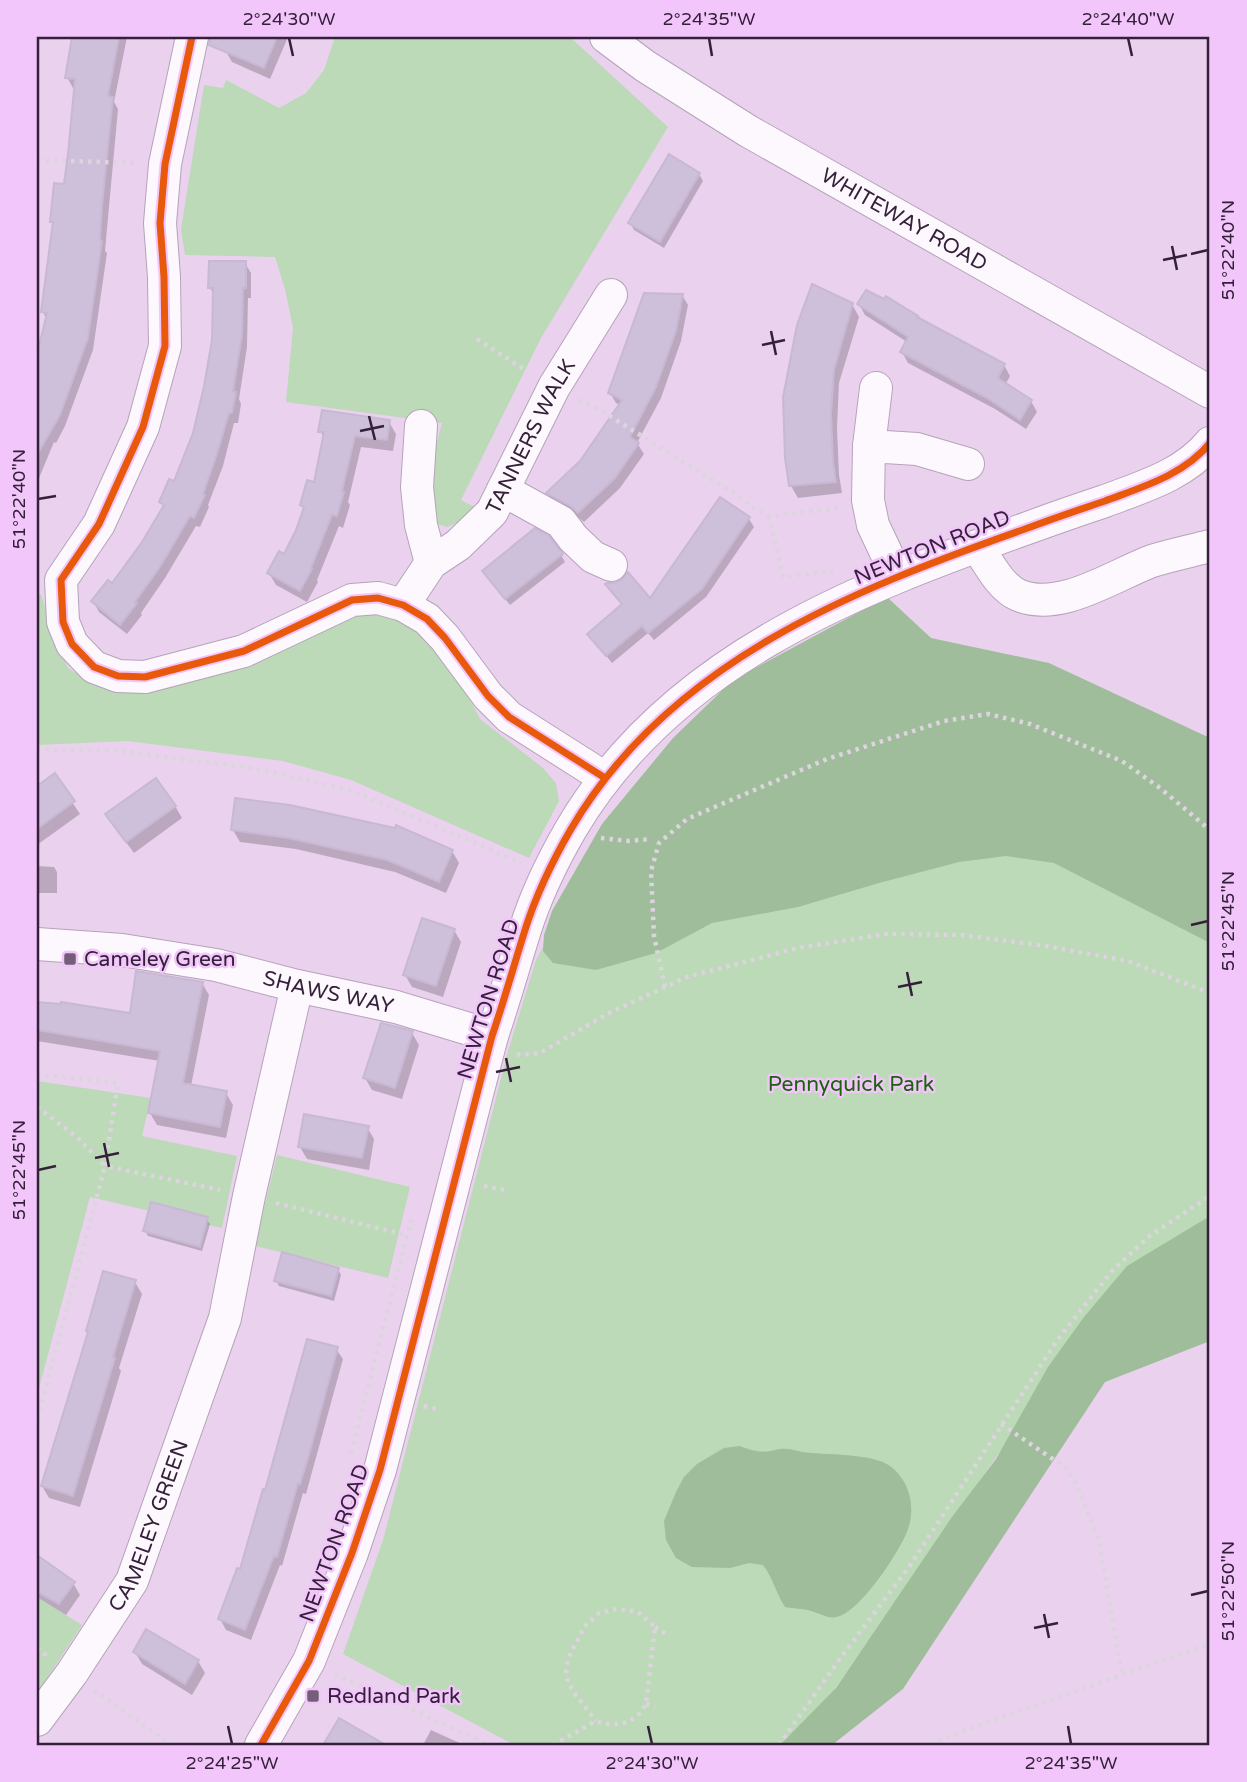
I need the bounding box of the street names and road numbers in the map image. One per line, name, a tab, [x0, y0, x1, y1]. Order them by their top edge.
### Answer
street label: WHITEWAY ROAD	[817, 163, 992, 277]
street label: TANNERS WALK	[481, 355, 581, 518]
street label: NEWTON ROAD	[850, 505, 1014, 590]
street label: NEWTON ROAD	[452, 916, 525, 1082]
street label: SHAWS WAY	[260, 966, 396, 1019]
street label: CAMELEY GREEN	[103, 1436, 194, 1617]
street label: NEWTON ROAD	[294, 1461, 375, 1626]

